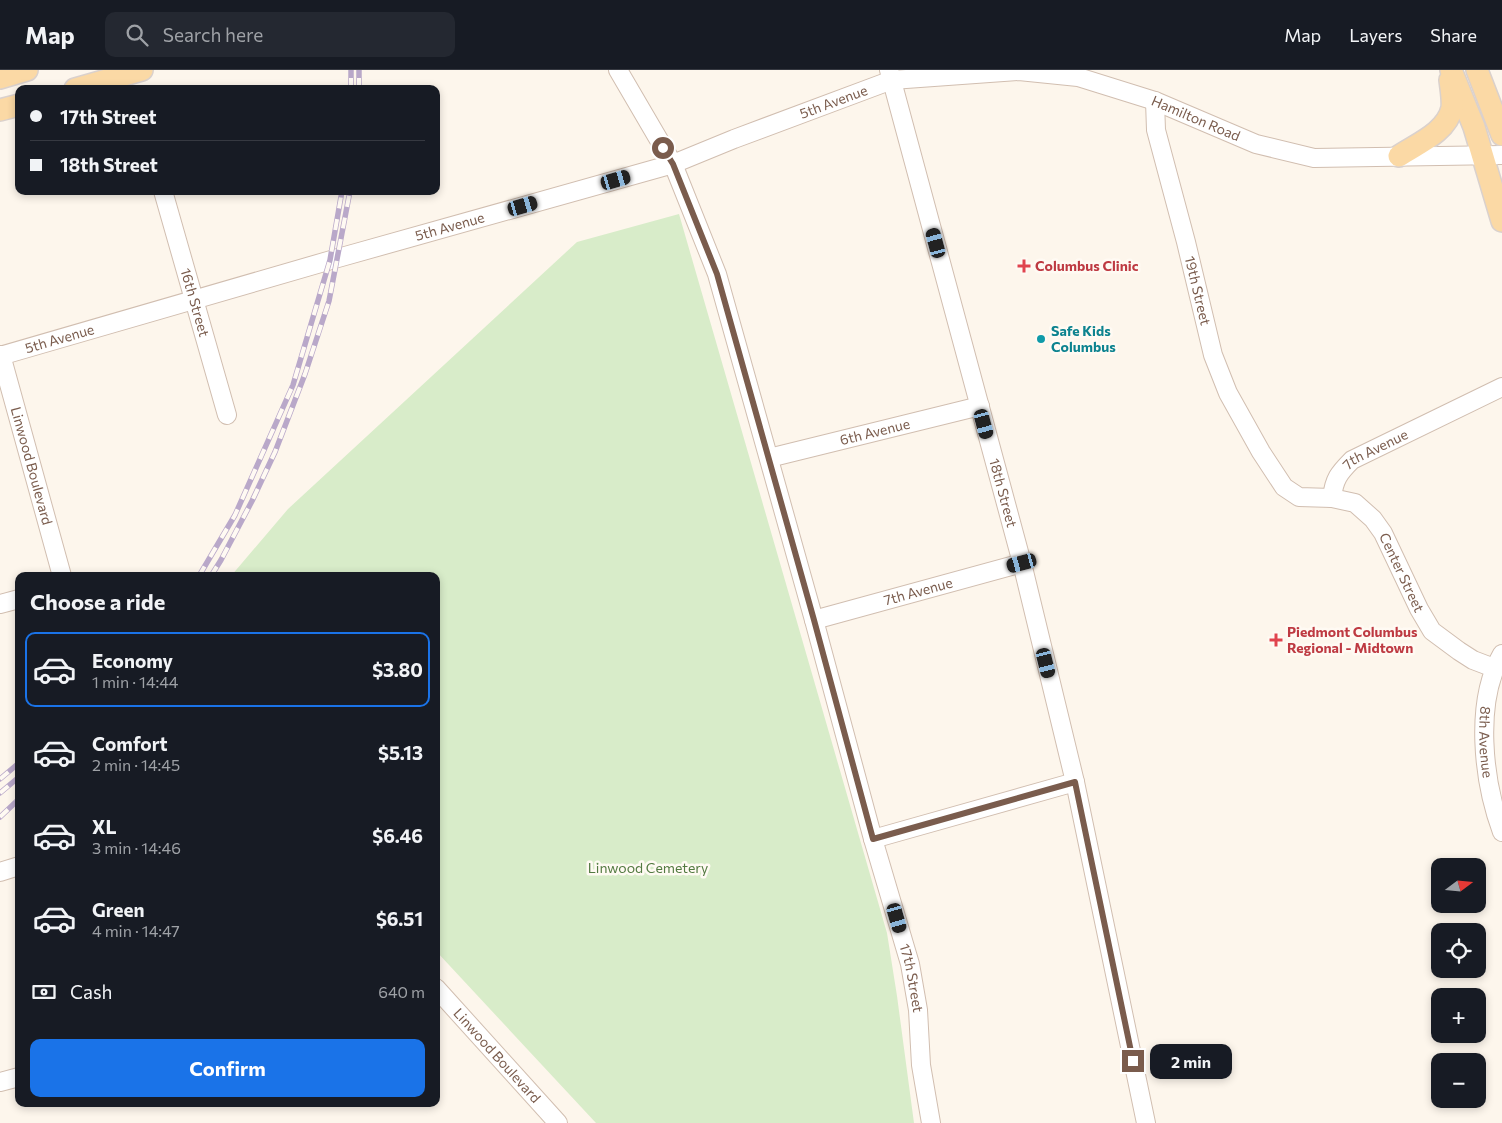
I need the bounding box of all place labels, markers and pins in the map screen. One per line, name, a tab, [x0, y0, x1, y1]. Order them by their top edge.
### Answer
place label: Columbus Clinic	[1035, 257, 1139, 274]
marker: Columbus Clinic	[1017, 259, 1031, 273]
place label: Safe Kids Columbus	[1051, 322, 1116, 355]
marker: Safe Kids Columbus	[1035, 333, 1047, 345]
place label: Piedmont Columbus Regional - Midtown	[1287, 623, 1418, 656]
marker: Piedmont Columbus Regional - Midtown	[1269, 633, 1283, 647]

